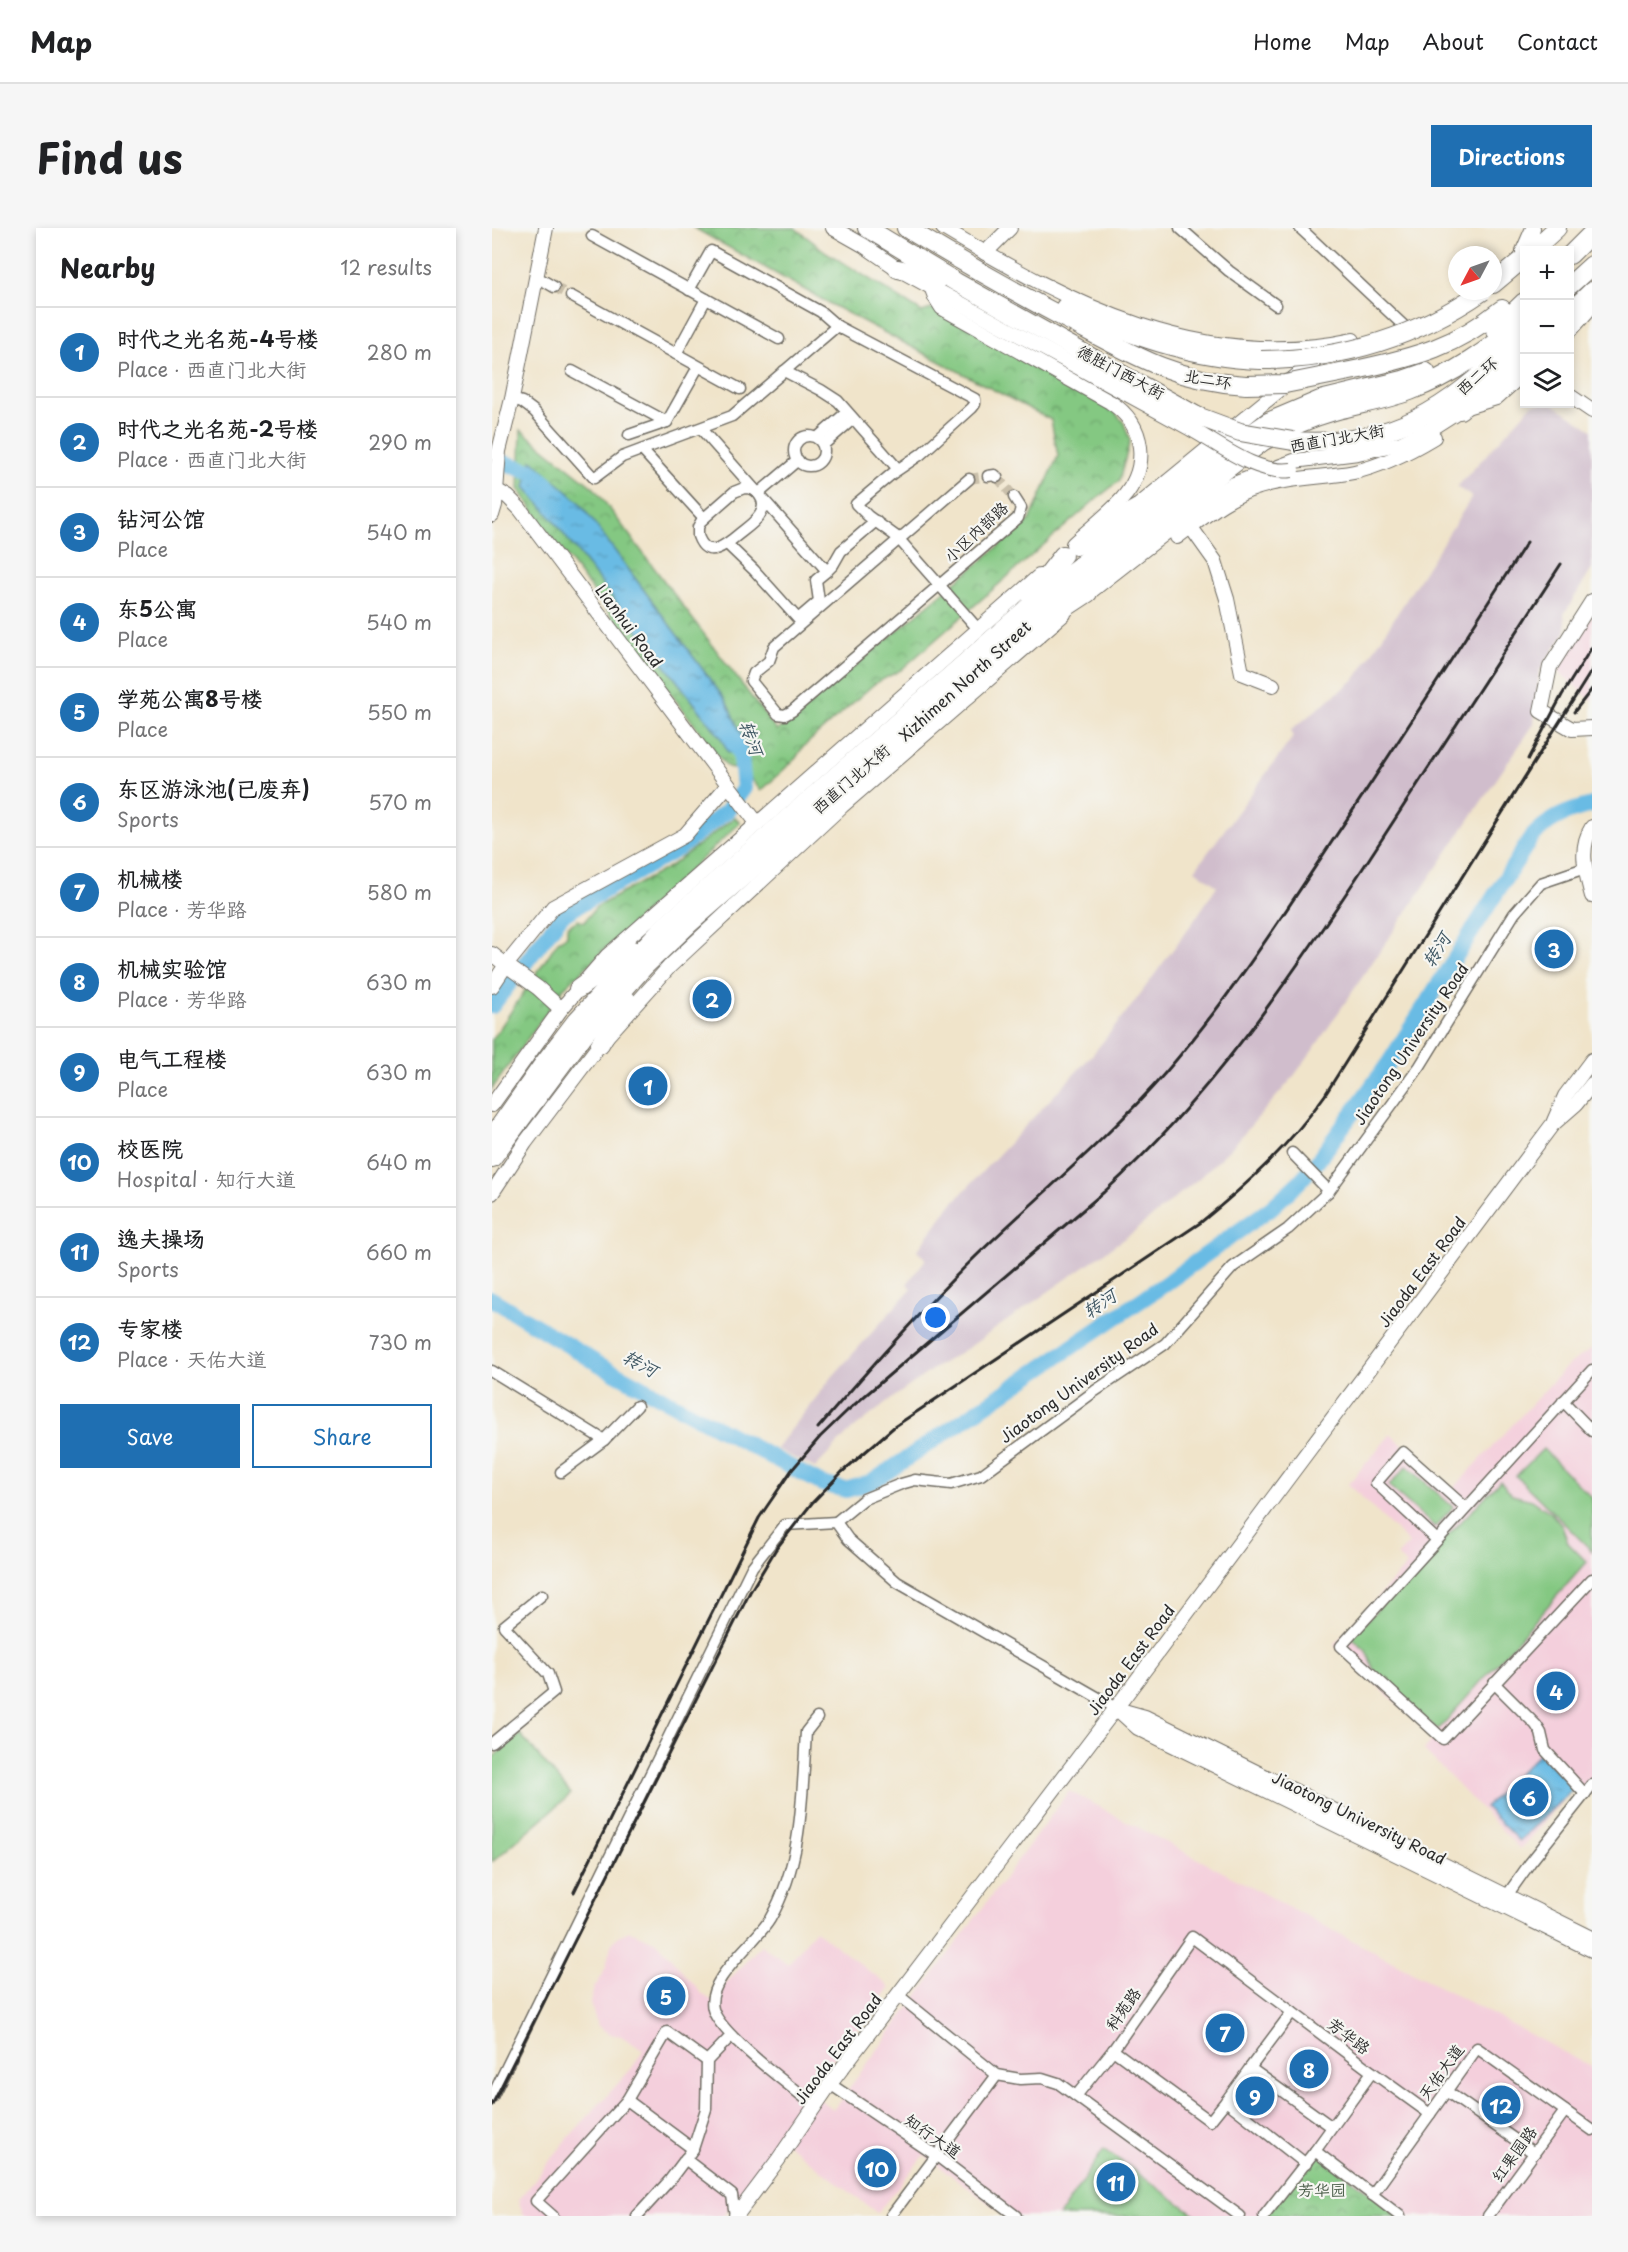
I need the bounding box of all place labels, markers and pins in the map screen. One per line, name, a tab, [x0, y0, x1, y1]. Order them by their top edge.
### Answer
pin: 3	[1534, 926, 1574, 972]
pin: 2	[692, 976, 732, 1022]
pin: 1	[628, 1064, 668, 1108]
pin: 4	[1536, 1668, 1576, 1714]
pin: 6	[1510, 1774, 1548, 1820]
pin: 5	[646, 1974, 686, 2018]
pin: 7	[1206, 2010, 1244, 2056]
pin: 8	[1290, 2046, 1328, 2092]
pin: 9	[1236, 2074, 1275, 2118]
pin: 12	[1482, 2082, 1520, 2128]
pin: 10	[858, 2146, 896, 2190]
pin: 11	[1096, 2160, 1136, 2204]

